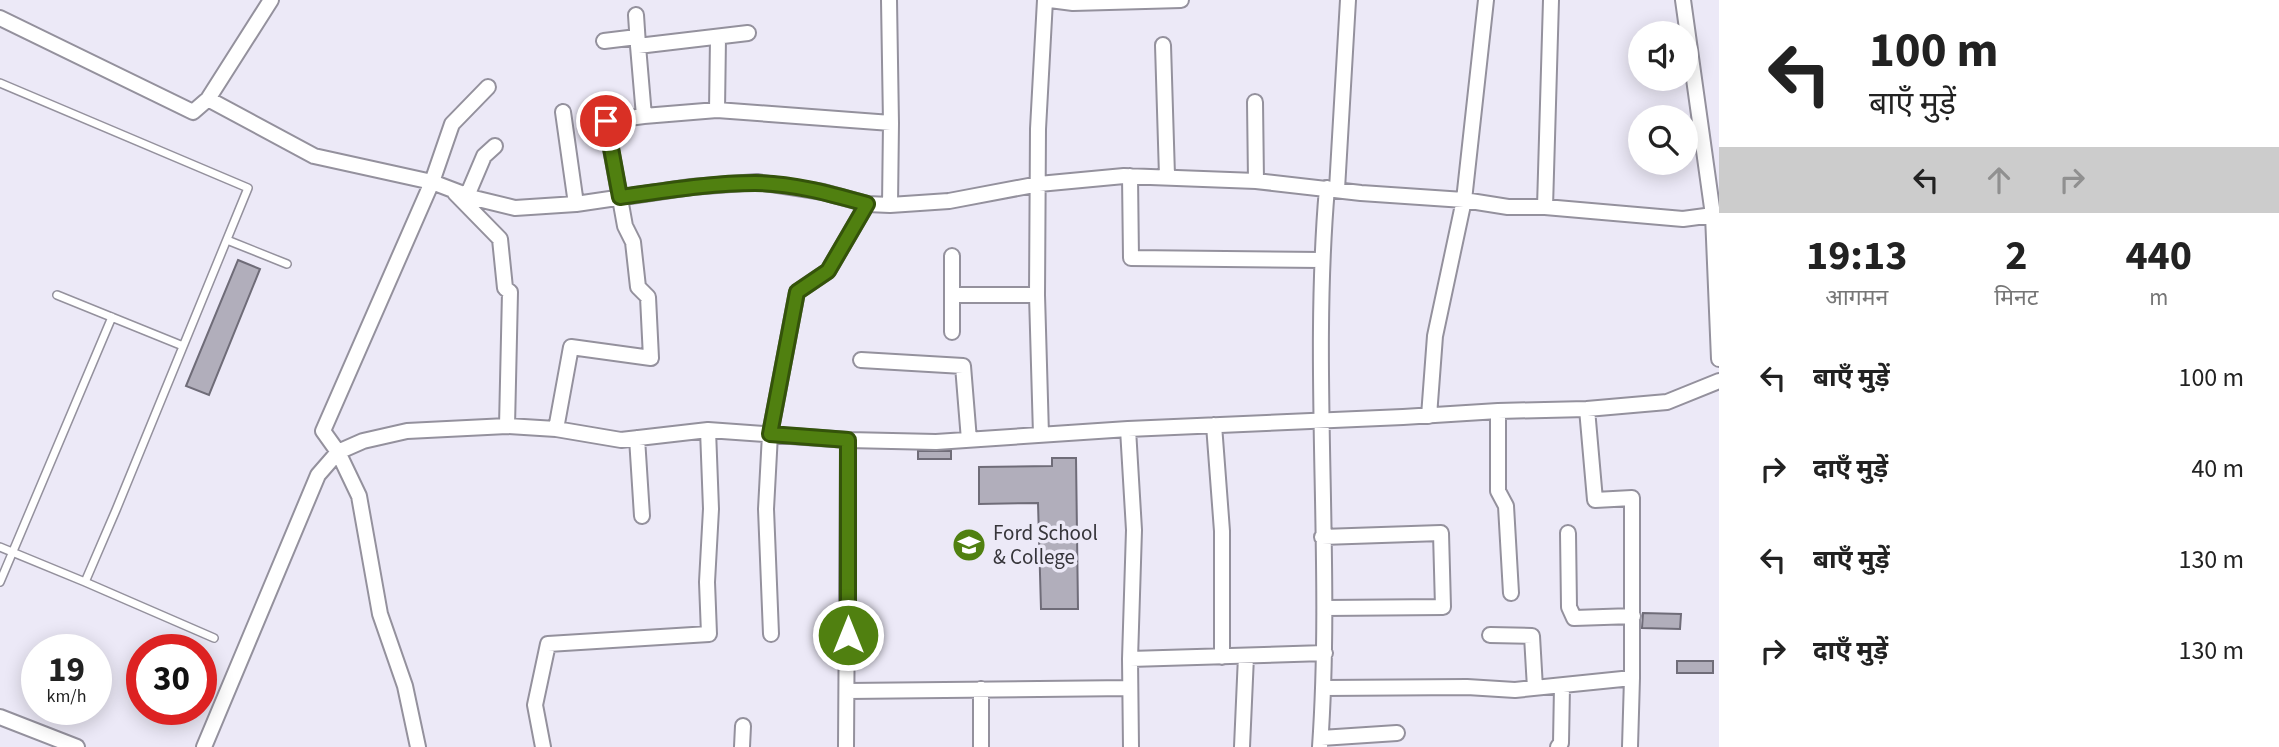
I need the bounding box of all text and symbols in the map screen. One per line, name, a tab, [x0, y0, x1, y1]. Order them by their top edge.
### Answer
text: 100 m	[1869, 16, 1998, 86]
map controls	[1628, 21, 1698, 175]
button: sound	[1628, 21, 1698, 91]
icon: left	[1754, 28, 1845, 119]
text: बाएँ मुड़ें	[1869, 81, 1956, 127]
pin	[576, 91, 636, 151]
icon: arrive	[587, 102, 625, 140]
button: search	[1628, 105, 1698, 175]
icon: left	[1907, 161, 1945, 199]
icon: ahead	[1980, 161, 2018, 199]
icon: right	[2053, 161, 2091, 199]
text: 19:13	[1806, 226, 1907, 286]
text: 2	[2005, 226, 2027, 286]
text: 440	[2125, 226, 2192, 286]
text: आगमन	[1825, 281, 1888, 314]
text: मिनट	[1994, 281, 2038, 314]
text: m	[2149, 281, 2168, 314]
icon: left	[1754, 359, 1792, 397]
text: बाएँ मुड़ें	[1813, 359, 1890, 396]
text: 100 m	[2178, 359, 2244, 396]
icon: right	[1754, 450, 1792, 488]
text: दाएँ मुड़ें	[1813, 450, 1888, 487]
text: 40 m	[2191, 450, 2244, 487]
place label: Ford School & College	[993, 518, 1098, 572]
school or university icon: Ford School & College	[950, 526, 988, 564]
icon: left	[1754, 541, 1792, 579]
text: बाएँ मुड़ें	[1813, 541, 1890, 578]
text: 130 m	[2178, 541, 2244, 578]
position arrow	[811, 598, 885, 672]
icon: right	[1754, 632, 1792, 670]
text: दाएँ मुड़ें	[1813, 632, 1888, 669]
text: 130 m	[2178, 632, 2244, 669]
speed limit sign: 30	[126, 634, 217, 725]
text: 19	[48, 645, 85, 695]
text: km/h	[47, 684, 86, 709]

